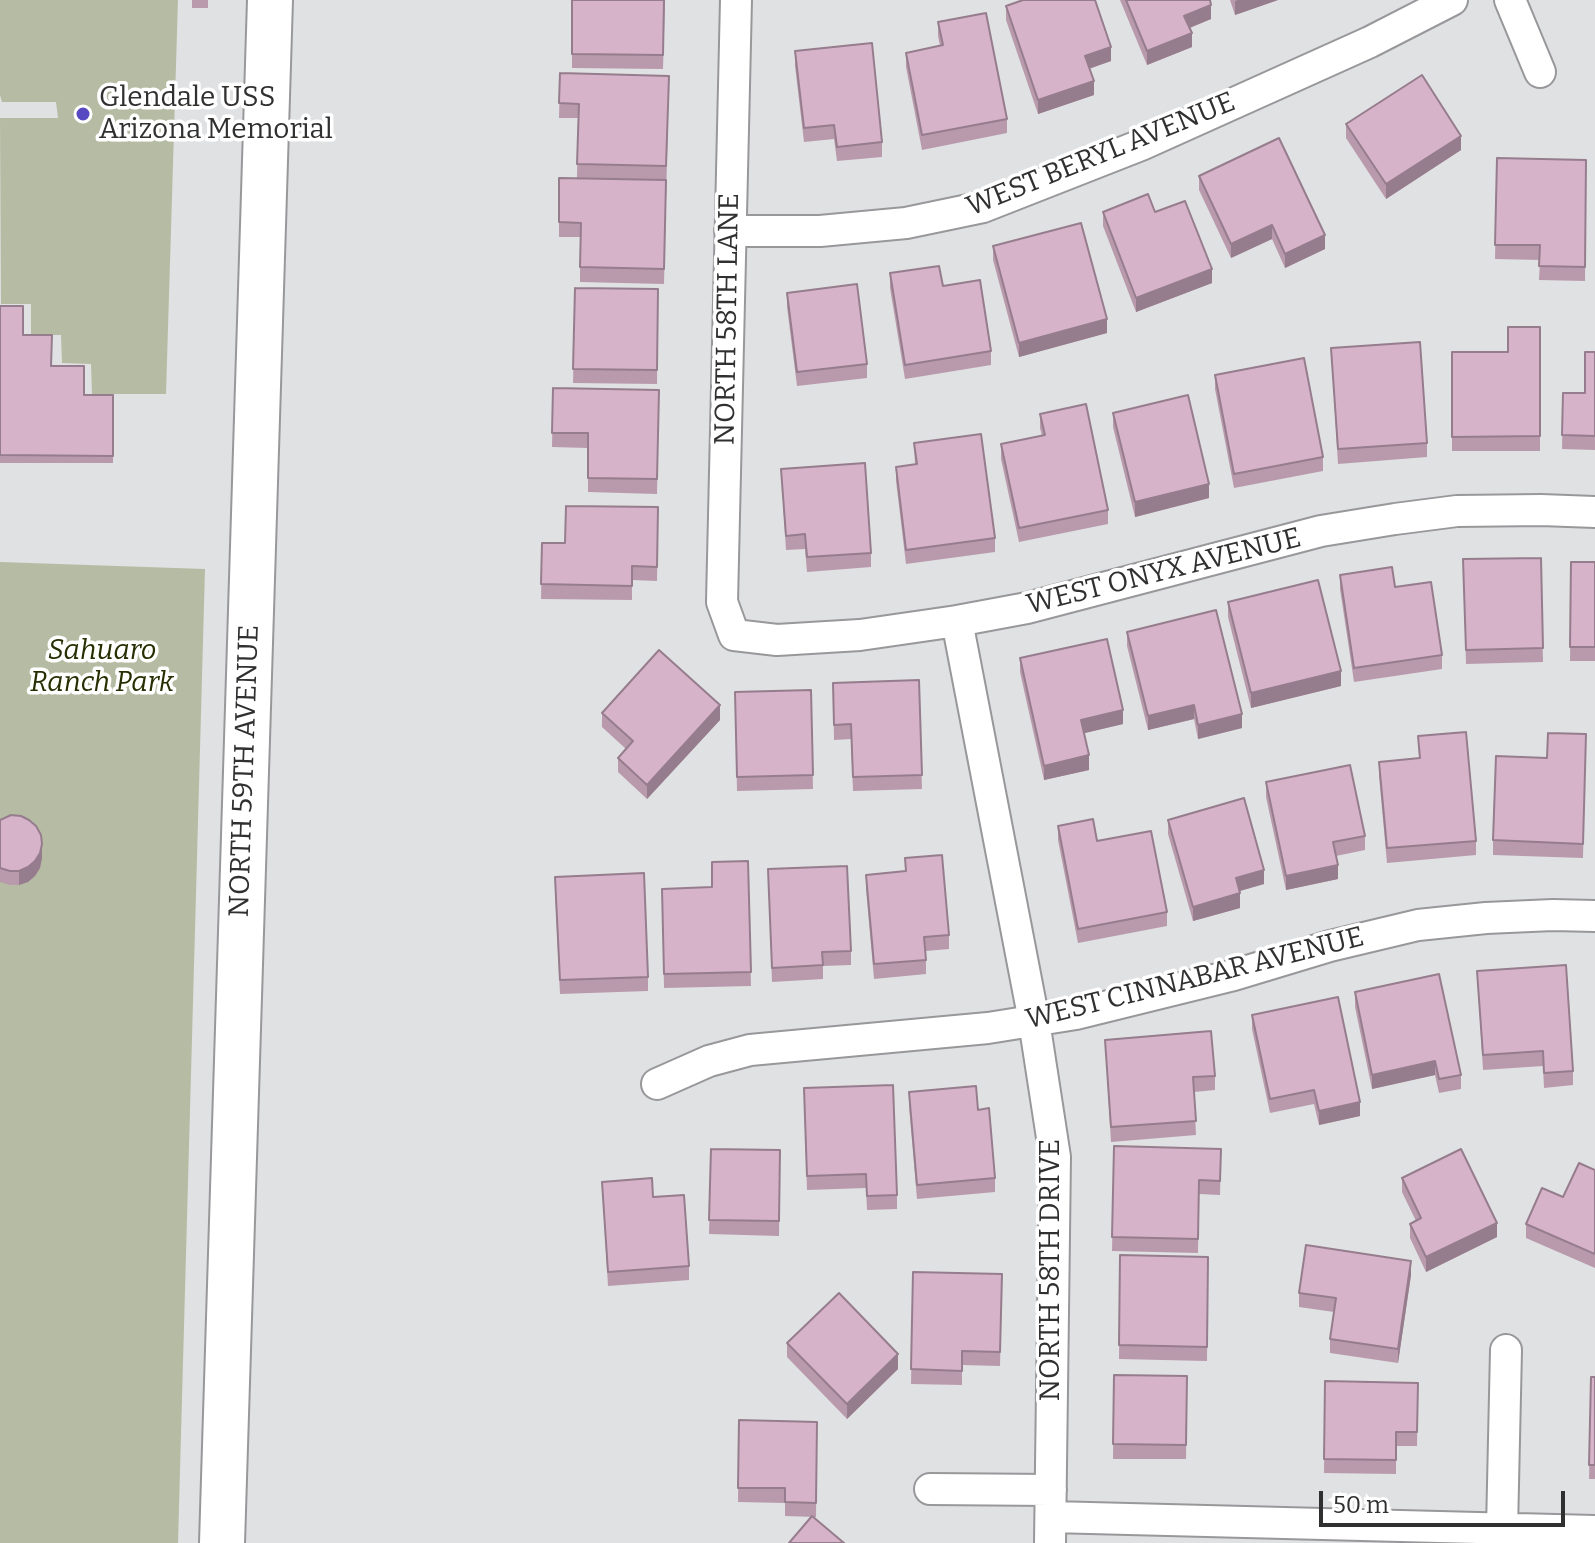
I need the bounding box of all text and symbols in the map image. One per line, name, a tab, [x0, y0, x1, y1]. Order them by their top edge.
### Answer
place label: Glendale USS Arizona Memorial	[99, 81, 333, 147]
street label: WEST BERYL AVENUE	[962, 86, 1240, 224]
marker: Glendale USS Arizona Memorial	[74, 105, 92, 123]
street label: NORTH 58TH LANE	[709, 193, 747, 445]
street label: WEST ONYX AVENUE	[1023, 522, 1305, 622]
street label: NORTH 59TH AVENUE	[223, 624, 267, 918]
park label: Sahuaro Ranch Park	[30, 634, 174, 700]
street label: WEST CINNABAR AVENUE	[1023, 921, 1367, 1037]
street label: NORTH 58TH DRIVE	[1034, 1139, 1068, 1401]
scale bar	[1323, 1475, 1569, 1525]
text: 50 m	[1333, 1491, 1389, 1519]

